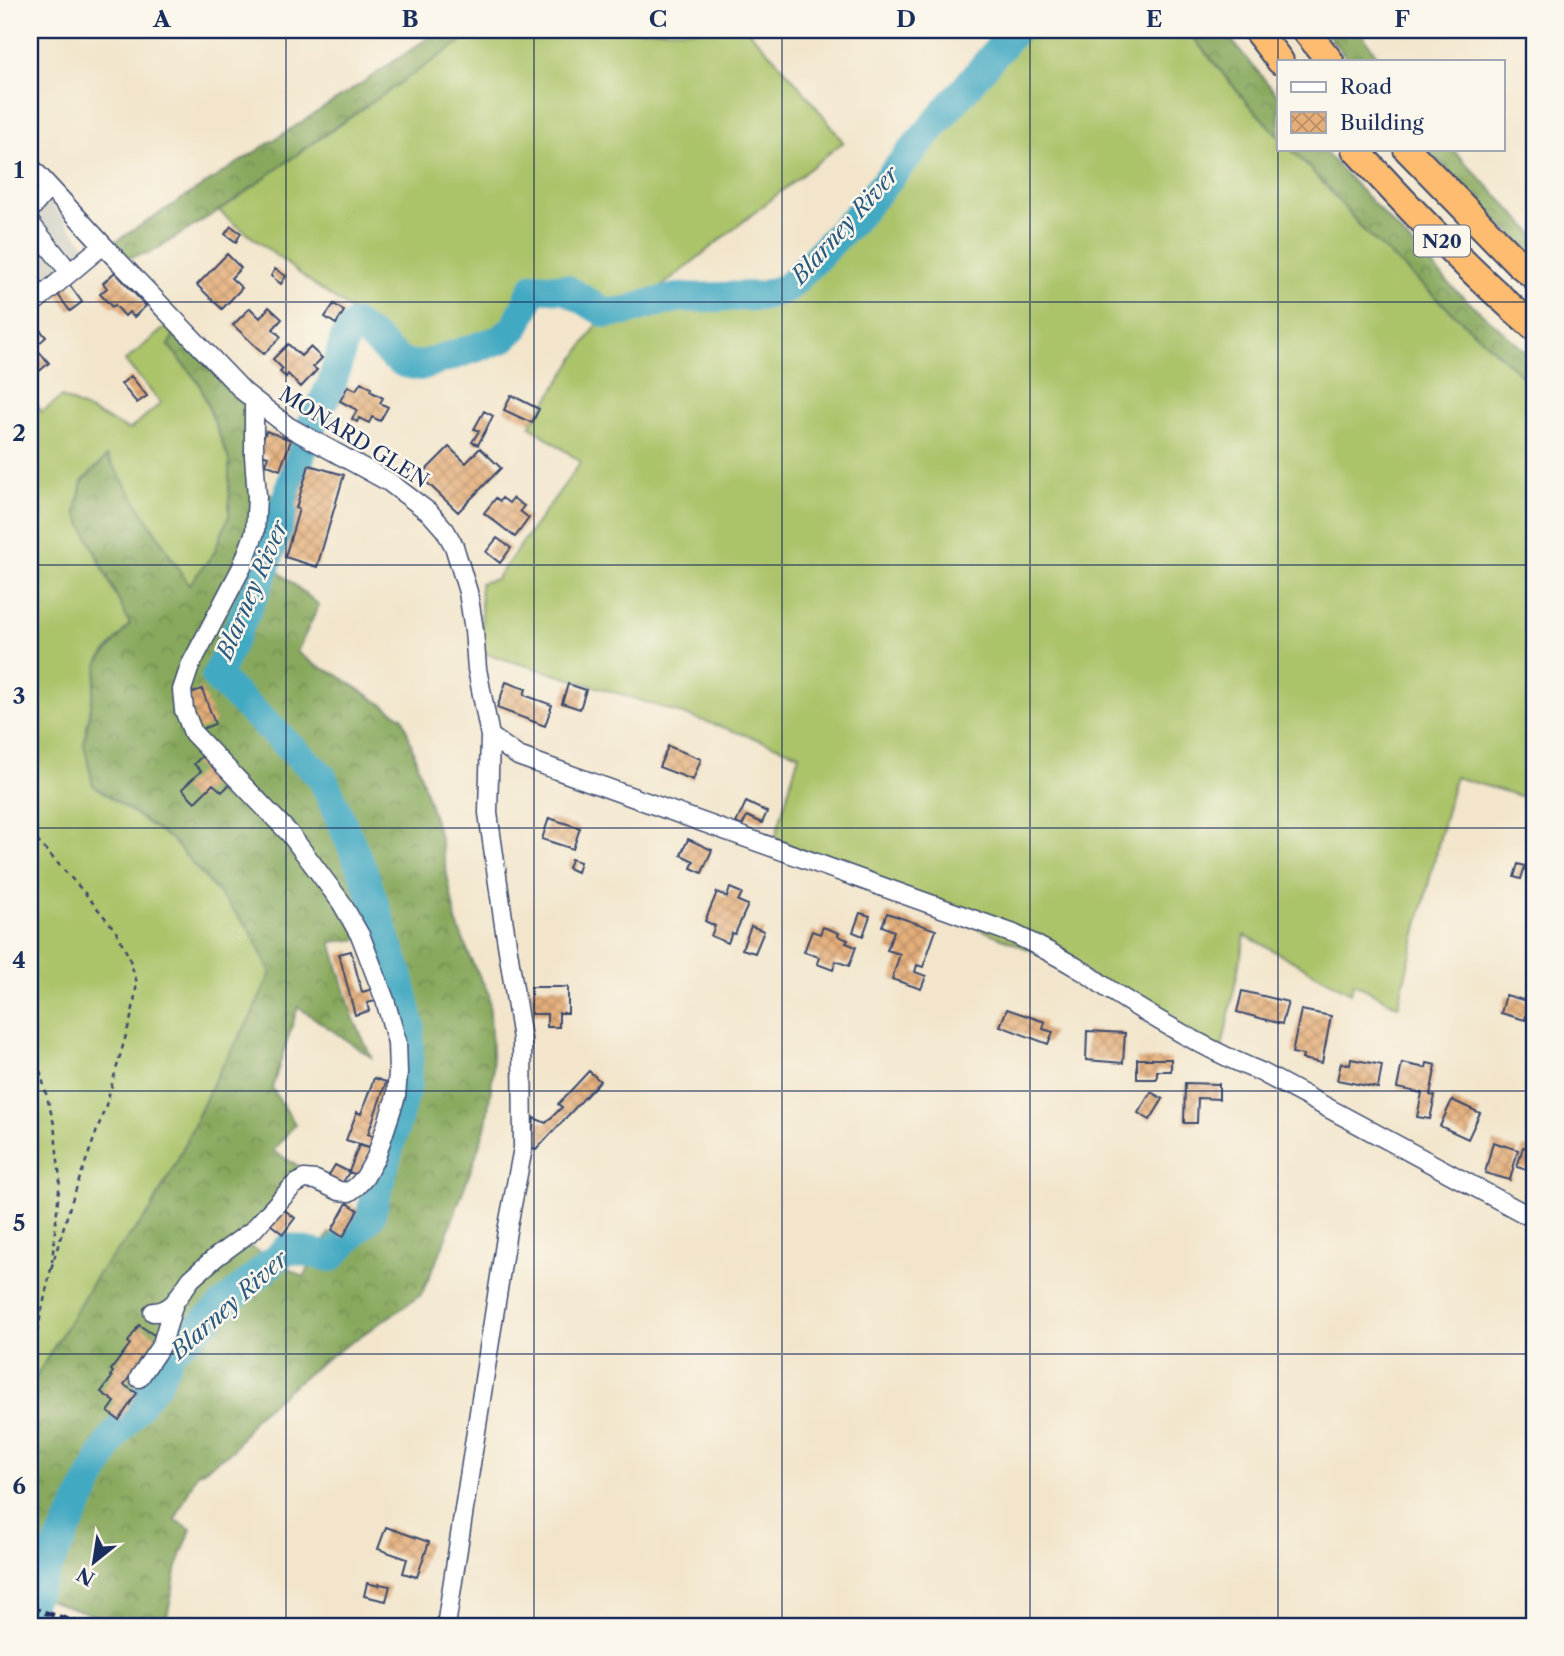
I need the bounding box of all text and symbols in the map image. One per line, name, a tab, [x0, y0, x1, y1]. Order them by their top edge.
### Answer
text: A	[152, 5, 172, 33]
text: B	[401, 5, 419, 33]
text: C	[649, 5, 667, 33]
text: D	[896, 5, 916, 33]
text: E	[1146, 5, 1162, 33]
text: F	[1394, 5, 1410, 33]
legend	[1277, 60, 1504, 150]
text: Road	[1340, 74, 1392, 99]
text: Building	[1340, 110, 1425, 135]
text: 1	[14, 156, 25, 184]
water label: Blarney River	[784, 160, 906, 291]
road number: N20	[1414, 226, 1470, 256]
street label: MONARD GLEN	[275, 381, 433, 493]
text: 2	[12, 419, 26, 447]
water label: Blarney River	[209, 515, 294, 666]
text: 3	[13, 682, 26, 710]
text: 4	[12, 946, 26, 974]
text: 5	[13, 1209, 25, 1237]
water label: Blarney River	[163, 1244, 294, 1366]
text: 6	[12, 1472, 26, 1500]
north arrow	[60, 1526, 130, 1596]
text: N	[73, 1562, 99, 1590]

